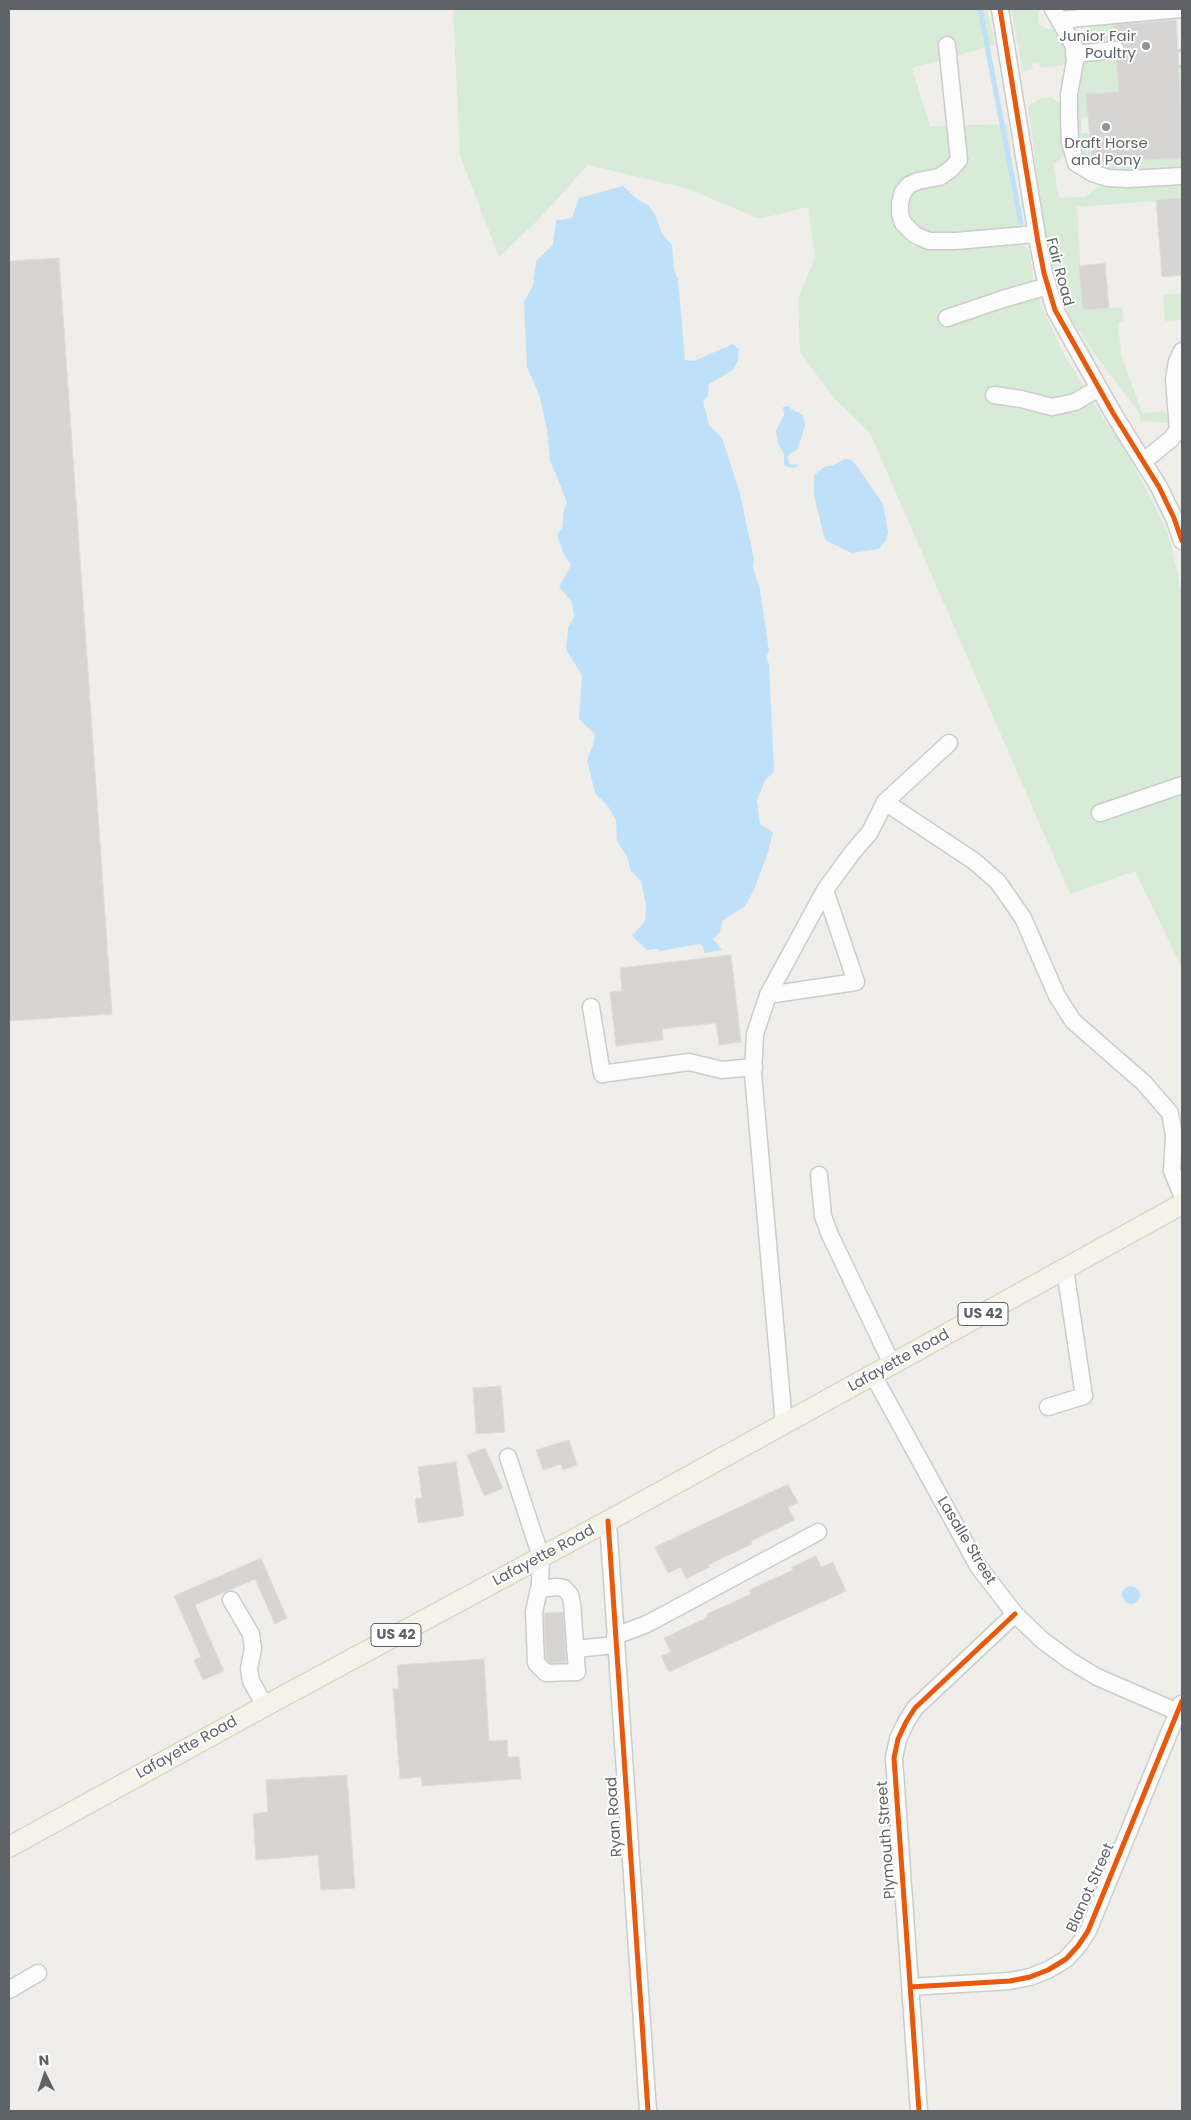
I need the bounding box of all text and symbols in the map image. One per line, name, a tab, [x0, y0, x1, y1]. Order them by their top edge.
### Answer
place label: Junior Fair Poultry	[1059, 28, 1136, 63]
marker: Junior Fair Poultry	[1140, 40, 1152, 52]
marker: Draft Horse and Pony	[1100, 121, 1112, 133]
place label: Draft Horse and Pony	[1064, 135, 1148, 170]
street label: Fair Road	[1041, 236, 1077, 308]
road number: US 42	[958, 1302, 1008, 1326]
street label: Lafayette Road	[845, 1326, 953, 1396]
street label: Lasalle Street	[933, 1494, 999, 1588]
street label: Lafayette Road	[490, 1522, 598, 1590]
road number: US 42	[371, 1624, 421, 1646]
street label: Lafayette Road	[133, 1713, 241, 1783]
street label: Ryan Road	[603, 1776, 627, 1858]
street label: Plymouth Street	[874, 1780, 900, 1900]
street label: Blanot Street	[1063, 1841, 1119, 1935]
north arrow	[20, 2050, 70, 2100]
text: N	[38, 2050, 50, 2070]

